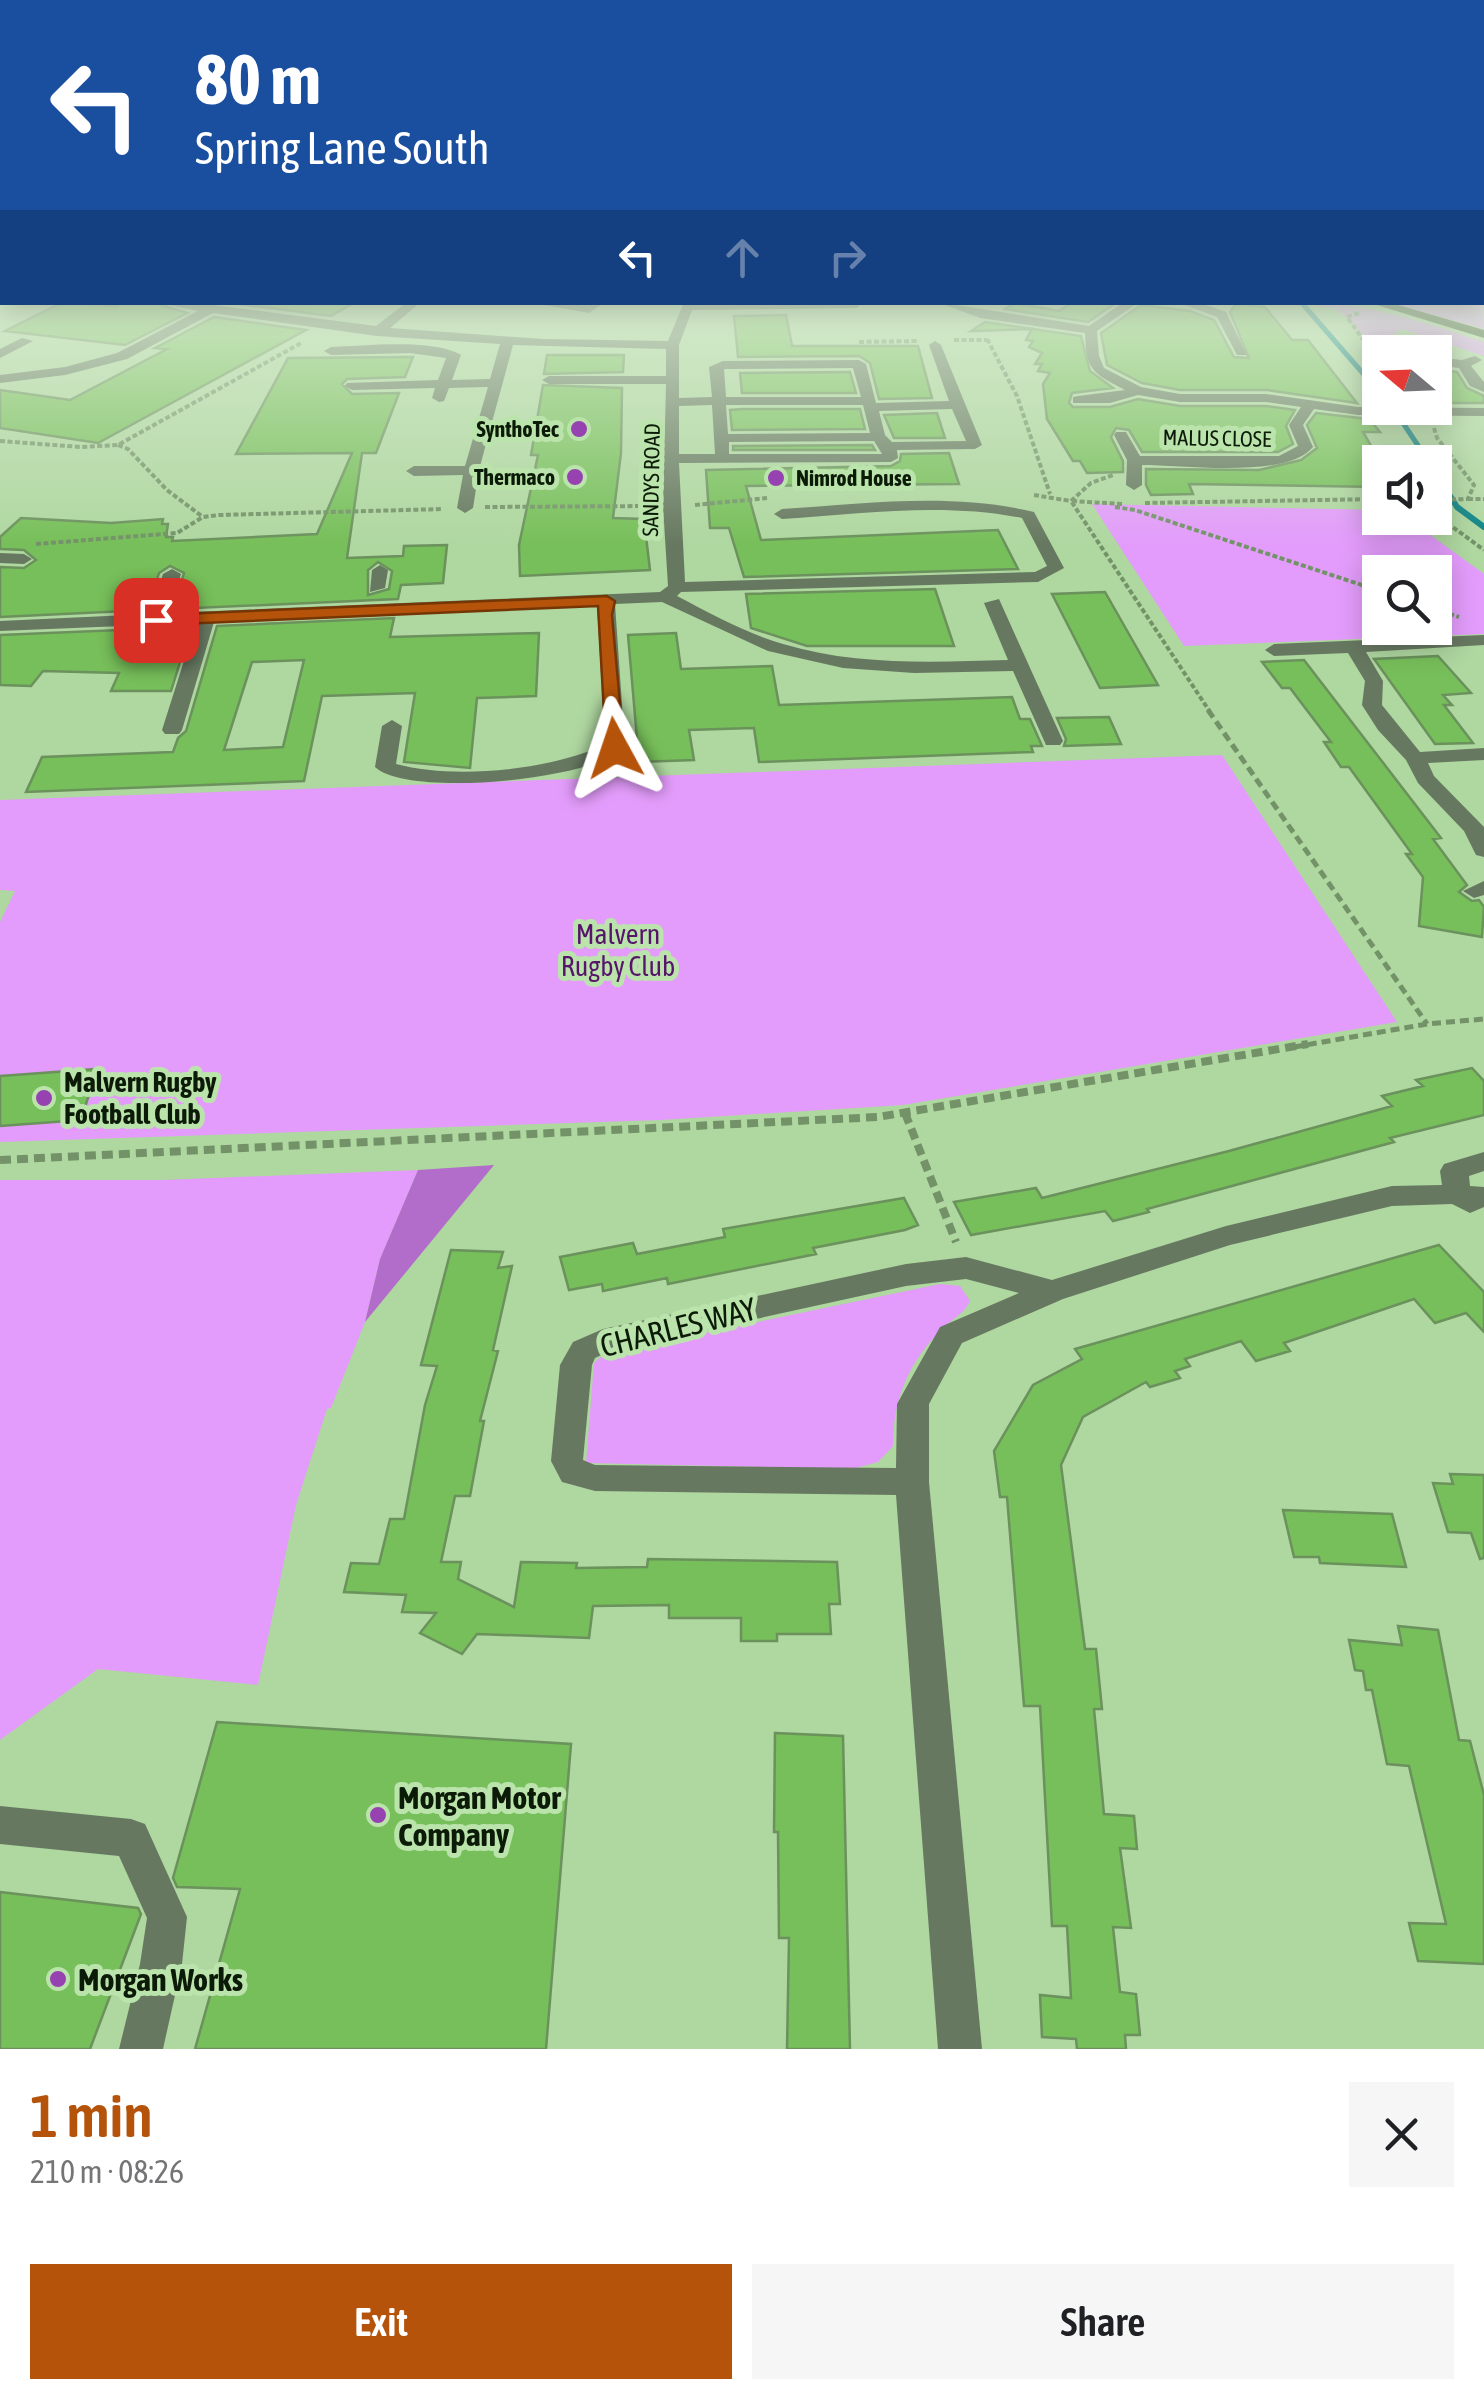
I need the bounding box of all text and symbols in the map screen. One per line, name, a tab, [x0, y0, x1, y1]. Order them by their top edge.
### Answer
text: 80 m	[195, 39, 321, 119]
icon: left	[30, 40, 160, 170]
text: Spring Lane South	[195, 122, 490, 174]
icon: left	[610, 230, 665, 285]
icon: ahead	[715, 230, 770, 285]
icon: right	[820, 230, 875, 285]
north arrow	[1362, 335, 1452, 425]
map controls	[1362, 335, 1452, 645]
place label: SynthoTec	[477, 416, 560, 442]
marker: SynthoTec	[568, 418, 590, 440]
street label: SANDYS ROAD	[637, 423, 665, 537]
street label: MALUS CLOSE	[1162, 424, 1272, 452]
button: sound	[1362, 445, 1452, 535]
place label: Thermaco	[474, 464, 555, 490]
place label: Nimrod House	[796, 465, 912, 491]
marker: Thermaco	[564, 466, 586, 488]
marker: Nimrod House	[765, 467, 787, 489]
button: search	[1362, 555, 1452, 645]
pin	[114, 578, 199, 663]
icon: arrive	[129, 593, 184, 648]
position arrow	[563, 696, 667, 800]
park label: Malvern Rugby Club	[561, 918, 675, 982]
place label: Malvern Rugby Football Club	[64, 1066, 217, 1130]
marker: Malvern Rugby Football Club	[33, 1087, 55, 1109]
street label: CHARLES WAY	[596, 1290, 761, 1364]
place label: Morgan Motor Company	[398, 1779, 561, 1853]
marker: Morgan Motor Company	[367, 1804, 389, 1826]
place label: Morgan Works	[78, 1961, 243, 1998]
marker: Morgan Works	[47, 1968, 69, 1990]
text: 1 min	[30, 2081, 153, 2150]
button: close	[1349, 2082, 1454, 2187]
text: 210 m · 08:26	[30, 2153, 184, 2190]
button: Exit	[30, 2264, 732, 2379]
button: Share	[752, 2264, 1454, 2379]

